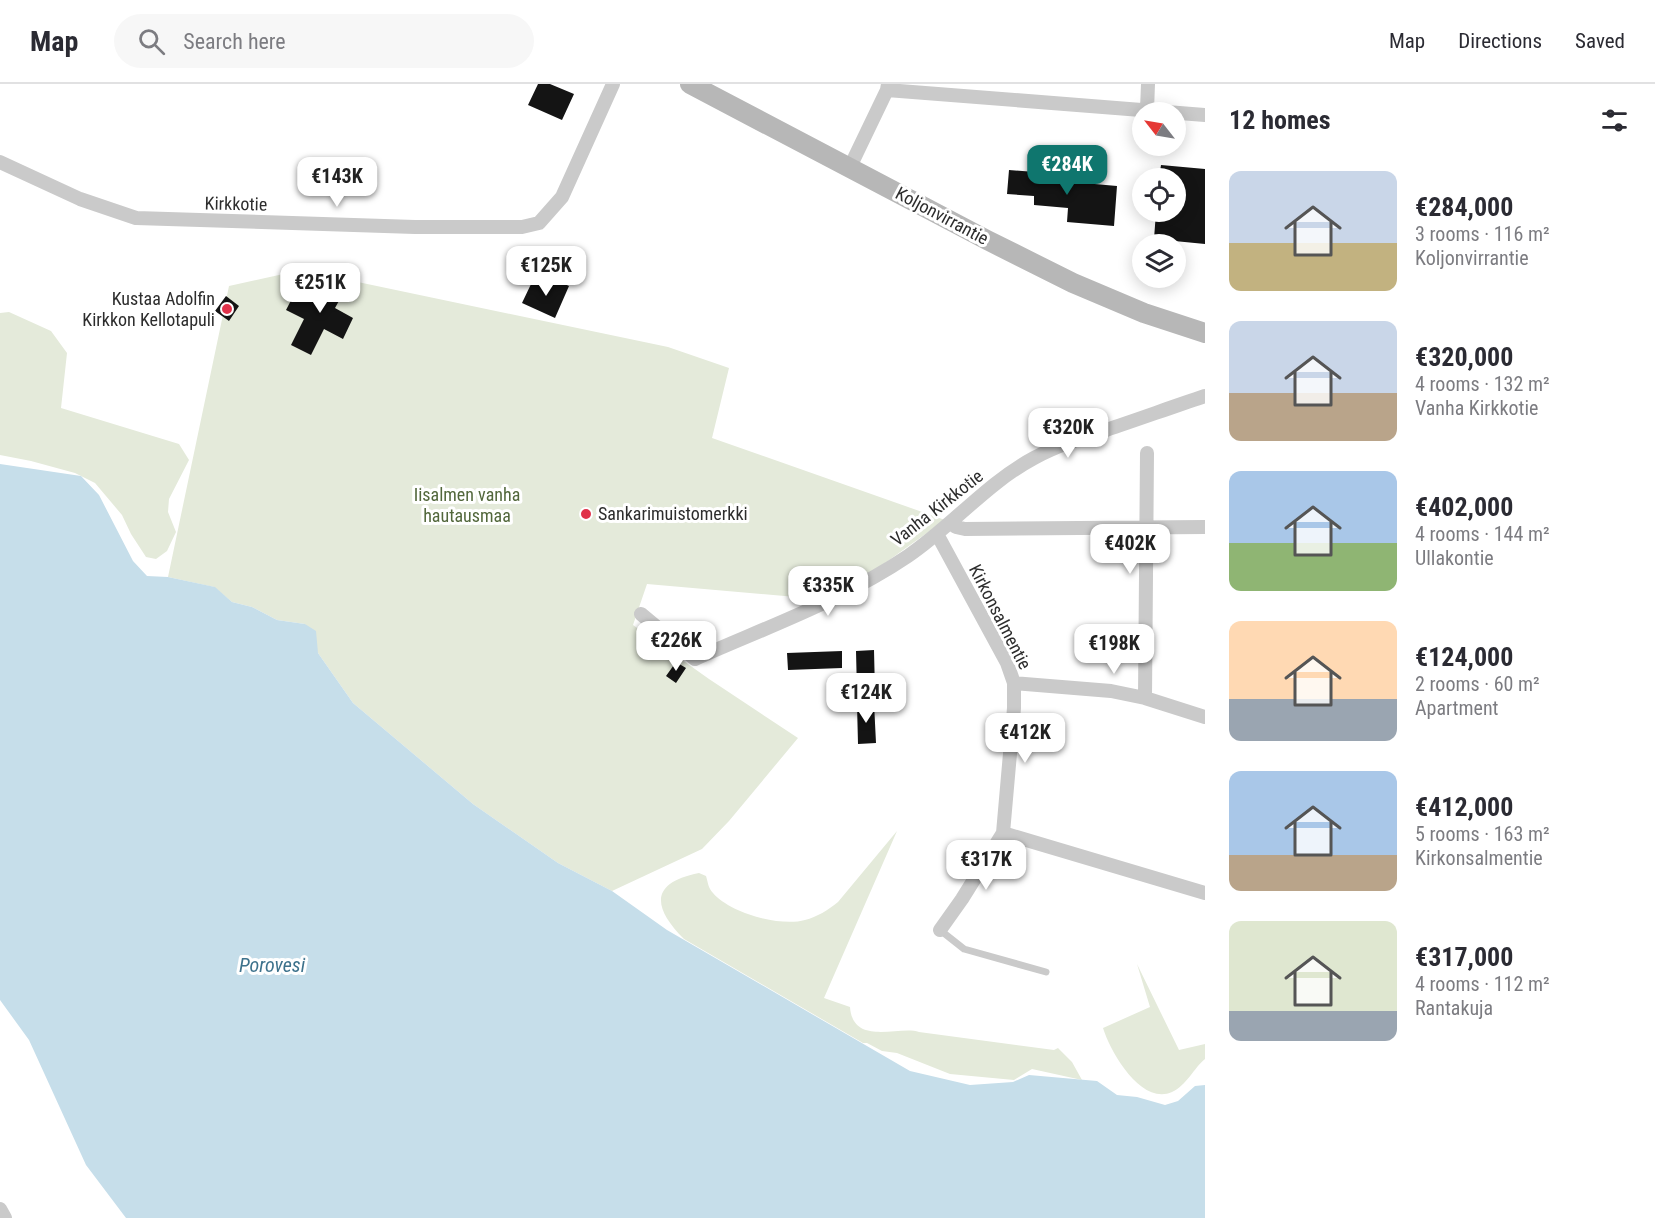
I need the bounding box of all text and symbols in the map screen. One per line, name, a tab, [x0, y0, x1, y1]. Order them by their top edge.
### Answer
search box	[114, 14, 534, 68]
text: Map	[30, 25, 78, 58]
icon: search	[135, 25, 168, 58]
text: Search here	[183, 29, 286, 54]
text: Map	[1389, 29, 1425, 53]
text: Directions	[1458, 29, 1542, 53]
text: Saved	[1575, 29, 1625, 53]
north arrow	[1132, 102, 1186, 156]
map controls	[1132, 102, 1186, 288]
icon: filters	[1598, 104, 1631, 137]
text: 12 homes	[1229, 105, 1331, 135]
pin: €284K	[1025, 145, 1109, 196]
text: €284K	[1041, 152, 1093, 176]
pin: €143K	[295, 157, 379, 208]
text: €143K	[311, 164, 363, 188]
button: locate	[1132, 168, 1186, 222]
street label: Koljonvirrantie	[892, 182, 992, 249]
street label: Kirkkotie	[205, 192, 267, 215]
text: €284,000	[1415, 192, 1513, 222]
icon: home	[1277, 195, 1349, 267]
text: 3 rooms · 116 m²	[1415, 222, 1550, 246]
button: layers	[1132, 234, 1186, 288]
pin: €125K	[504, 246, 588, 297]
text: Koljonvirrantie	[1415, 246, 1529, 270]
text: €125K	[520, 253, 572, 277]
pin: €251K	[278, 263, 362, 314]
text: €251K	[294, 270, 346, 294]
place label: Kustaa Adolfin Kirkkon Kellotapuli	[82, 288, 215, 330]
marker: Kustaa Adolfin Kirkkon Kellotapuli	[220, 302, 234, 316]
text: €320,000	[1415, 342, 1513, 372]
icon: home	[1277, 345, 1349, 417]
text: 4 rooms · 132 m²	[1415, 372, 1550, 396]
text: Vanha Kirkkotie	[1415, 396, 1538, 420]
pin: €320K	[1026, 408, 1110, 459]
text: €320K	[1042, 415, 1094, 439]
street label: Vanha Kirkkotie	[886, 465, 987, 550]
park label: Iisalmen vanha hautausmaa	[414, 484, 520, 526]
text: €402,000	[1415, 492, 1513, 522]
icon: home	[1277, 495, 1349, 567]
place label: Sankarimuistomerkki	[598, 503, 748, 524]
marker: Sankarimuistomerkki	[579, 507, 593, 521]
text: 4 rooms · 144 m²	[1415, 522, 1550, 546]
pin: €402K	[1088, 524, 1172, 575]
text: €402K	[1104, 531, 1156, 555]
text: Ullakontie	[1415, 546, 1494, 570]
street label: Kirkonsalmentie	[965, 561, 1036, 673]
pin: €335K	[786, 566, 870, 617]
text: €335K	[802, 573, 854, 597]
pin: €226K	[634, 621, 718, 672]
pin: €198K	[1072, 624, 1156, 675]
text: €226K	[650, 628, 702, 652]
text: €198K	[1088, 631, 1140, 655]
text: €124,000	[1415, 642, 1513, 672]
icon: home	[1277, 645, 1349, 717]
text: 2 rooms · 60 m²	[1415, 672, 1540, 696]
pin: €124K	[824, 673, 908, 724]
text: €124K	[840, 680, 892, 704]
text: Apartment	[1415, 696, 1499, 720]
pin: €412K	[983, 713, 1067, 764]
text: €412K	[999, 720, 1051, 744]
text: €412,000	[1415, 792, 1513, 822]
icon: home	[1277, 795, 1349, 867]
text: 5 rooms · 163 m²	[1415, 822, 1550, 846]
pin: €317K	[944, 840, 1028, 891]
text: Kirkonsalmentie	[1415, 846, 1543, 870]
text: €317K	[960, 847, 1012, 871]
text: €317,000	[1415, 942, 1513, 972]
icon: home	[1277, 945, 1349, 1017]
water label: Porovesi	[239, 953, 306, 977]
text: 4 rooms · 112 m²	[1415, 972, 1550, 996]
text: Rantakuja	[1415, 996, 1493, 1020]

